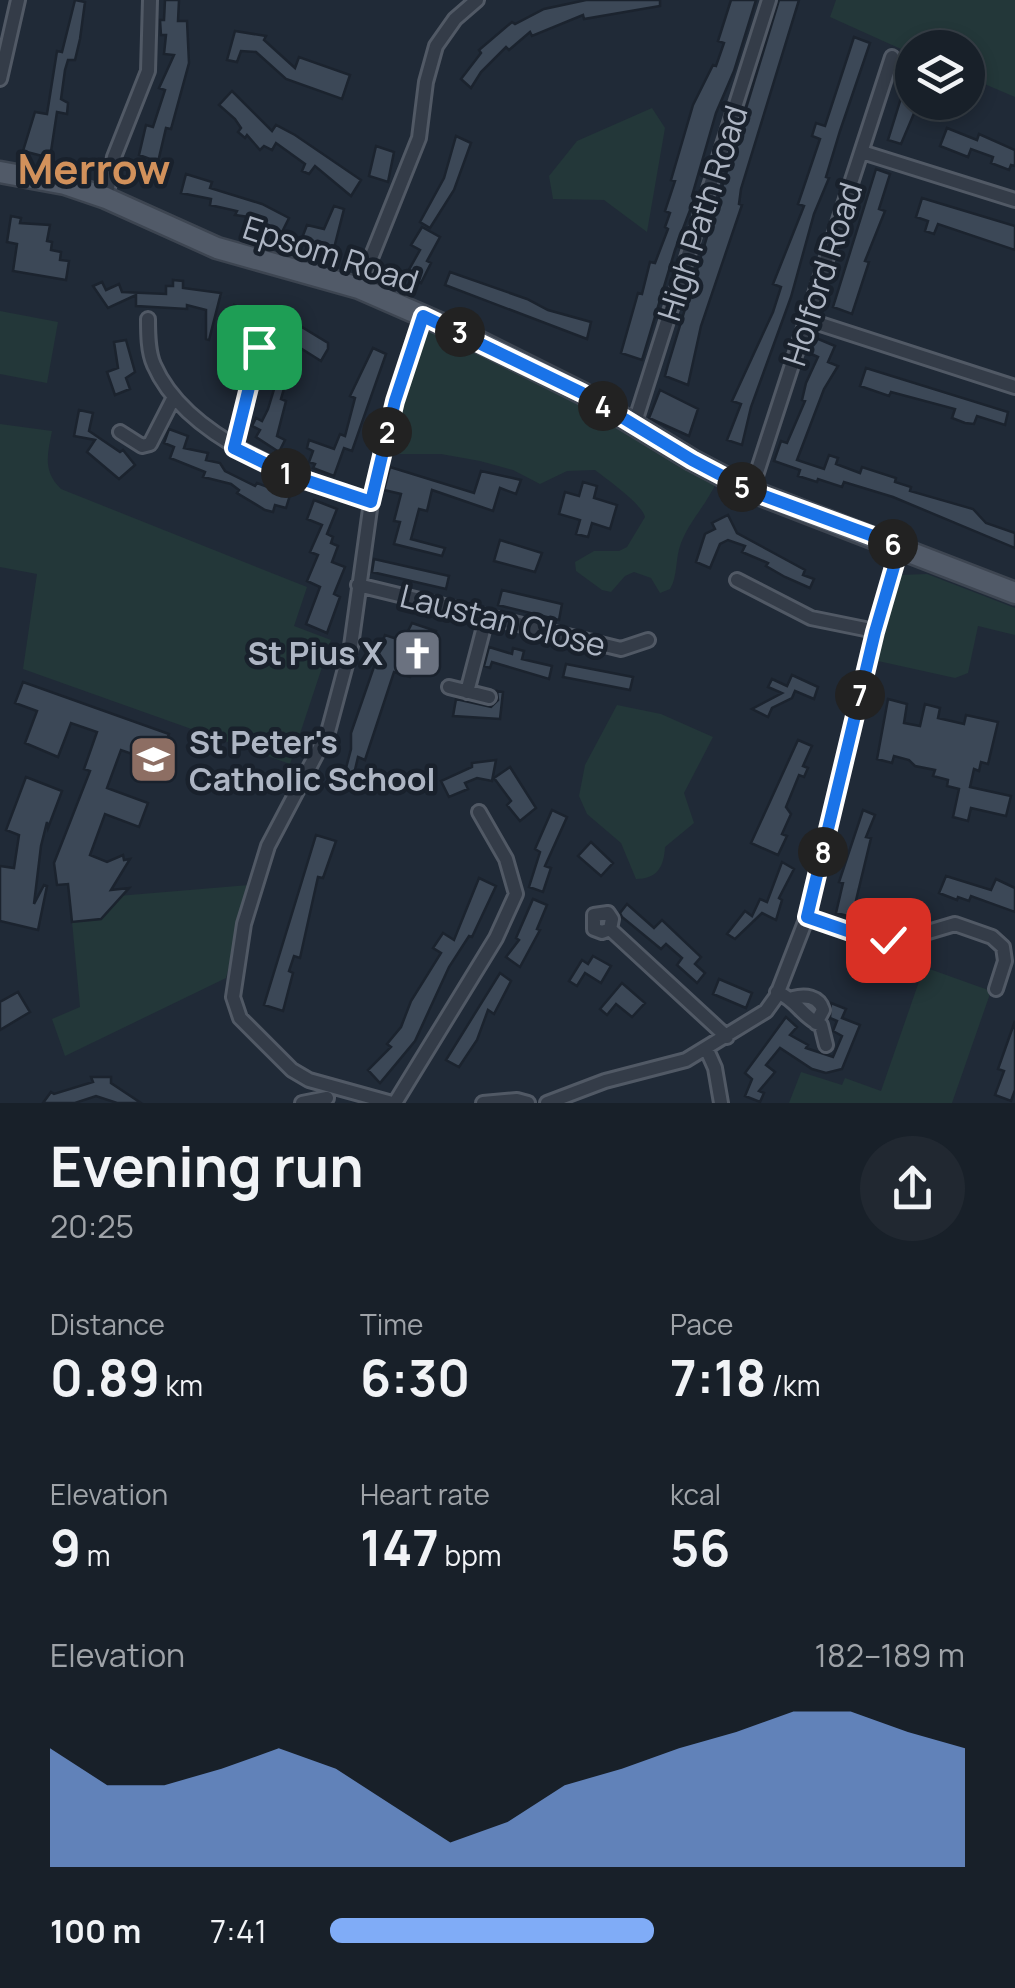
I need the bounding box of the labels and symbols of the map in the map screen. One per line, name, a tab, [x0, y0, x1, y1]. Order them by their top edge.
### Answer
street label: High Path Road	[646, 100, 758, 326]
district label: Merrow	[17, 139, 171, 197]
street label: Holford Road	[772, 177, 872, 371]
street label: Epsom Road	[238, 205, 424, 303]
pin	[217, 305, 302, 390]
pin: 3	[435, 307, 485, 357]
pin: 4	[578, 381, 628, 431]
pin: 2	[362, 407, 412, 457]
pin: 1	[261, 448, 311, 498]
pin: 5	[717, 462, 767, 512]
pin: 6	[868, 519, 918, 569]
street label: Laustan Close	[396, 573, 610, 667]
church icon: St Pius X	[392, 627, 444, 679]
place label: St Pius X	[248, 631, 383, 675]
pin: 7	[835, 670, 885, 720]
place label: St Peter's Catholic School	[189, 720, 435, 801]
school or university icon: St Peter's Catholic School	[128, 734, 180, 786]
pin: 8	[798, 827, 848, 877]
pin	[846, 898, 931, 983]

